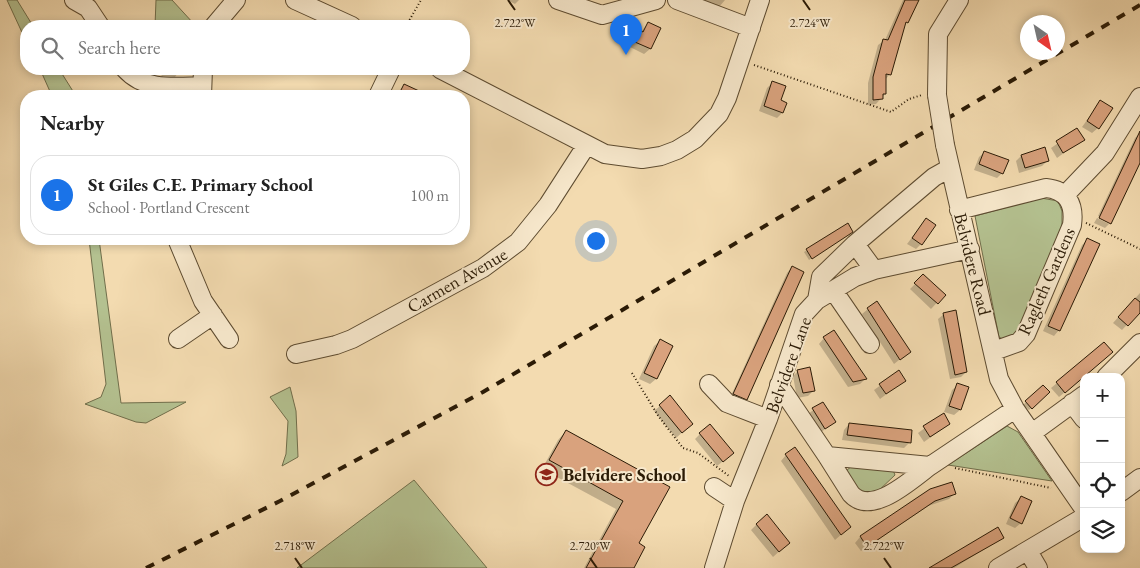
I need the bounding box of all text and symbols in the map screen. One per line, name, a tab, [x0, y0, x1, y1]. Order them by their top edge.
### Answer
pin: 1	[610, 14, 642, 55]
text: 2.722°W	[495, 15, 536, 31]
text: 2.724°W	[790, 15, 831, 31]
north arrow	[1020, 15, 1065, 60]
search box	[20, 20, 470, 75]
icon: search	[38, 34, 66, 62]
text: Search here	[78, 35, 160, 60]
text: Nearby	[40, 109, 104, 136]
text: St Giles C.E. Primary School	[88, 172, 313, 197]
text: 1	[53, 185, 61, 206]
text: 100 m	[410, 185, 449, 206]
text: School · Portland Crescent	[88, 197, 250, 218]
street label: Belvidere Road	[949, 210, 997, 318]
street label: Ragleth Gardens	[1012, 223, 1080, 338]
your location	[583, 228, 609, 254]
street label: Carmen Avenue	[403, 242, 511, 318]
street label: Belvidere Lane	[760, 314, 816, 416]
map controls	[1080, 373, 1125, 553]
button: +	[1080, 373, 1125, 418]
button: −	[1080, 418, 1125, 463]
school or university icon: Belvidere School	[535, 462, 559, 486]
place label: Belvidere School	[563, 463, 686, 486]
button: locate	[1080, 463, 1125, 508]
button: layers	[1080, 508, 1125, 553]
text: 2.718°W	[275, 538, 316, 554]
text: 2.720°W	[570, 538, 611, 554]
text: 2.722°W	[864, 538, 905, 554]

